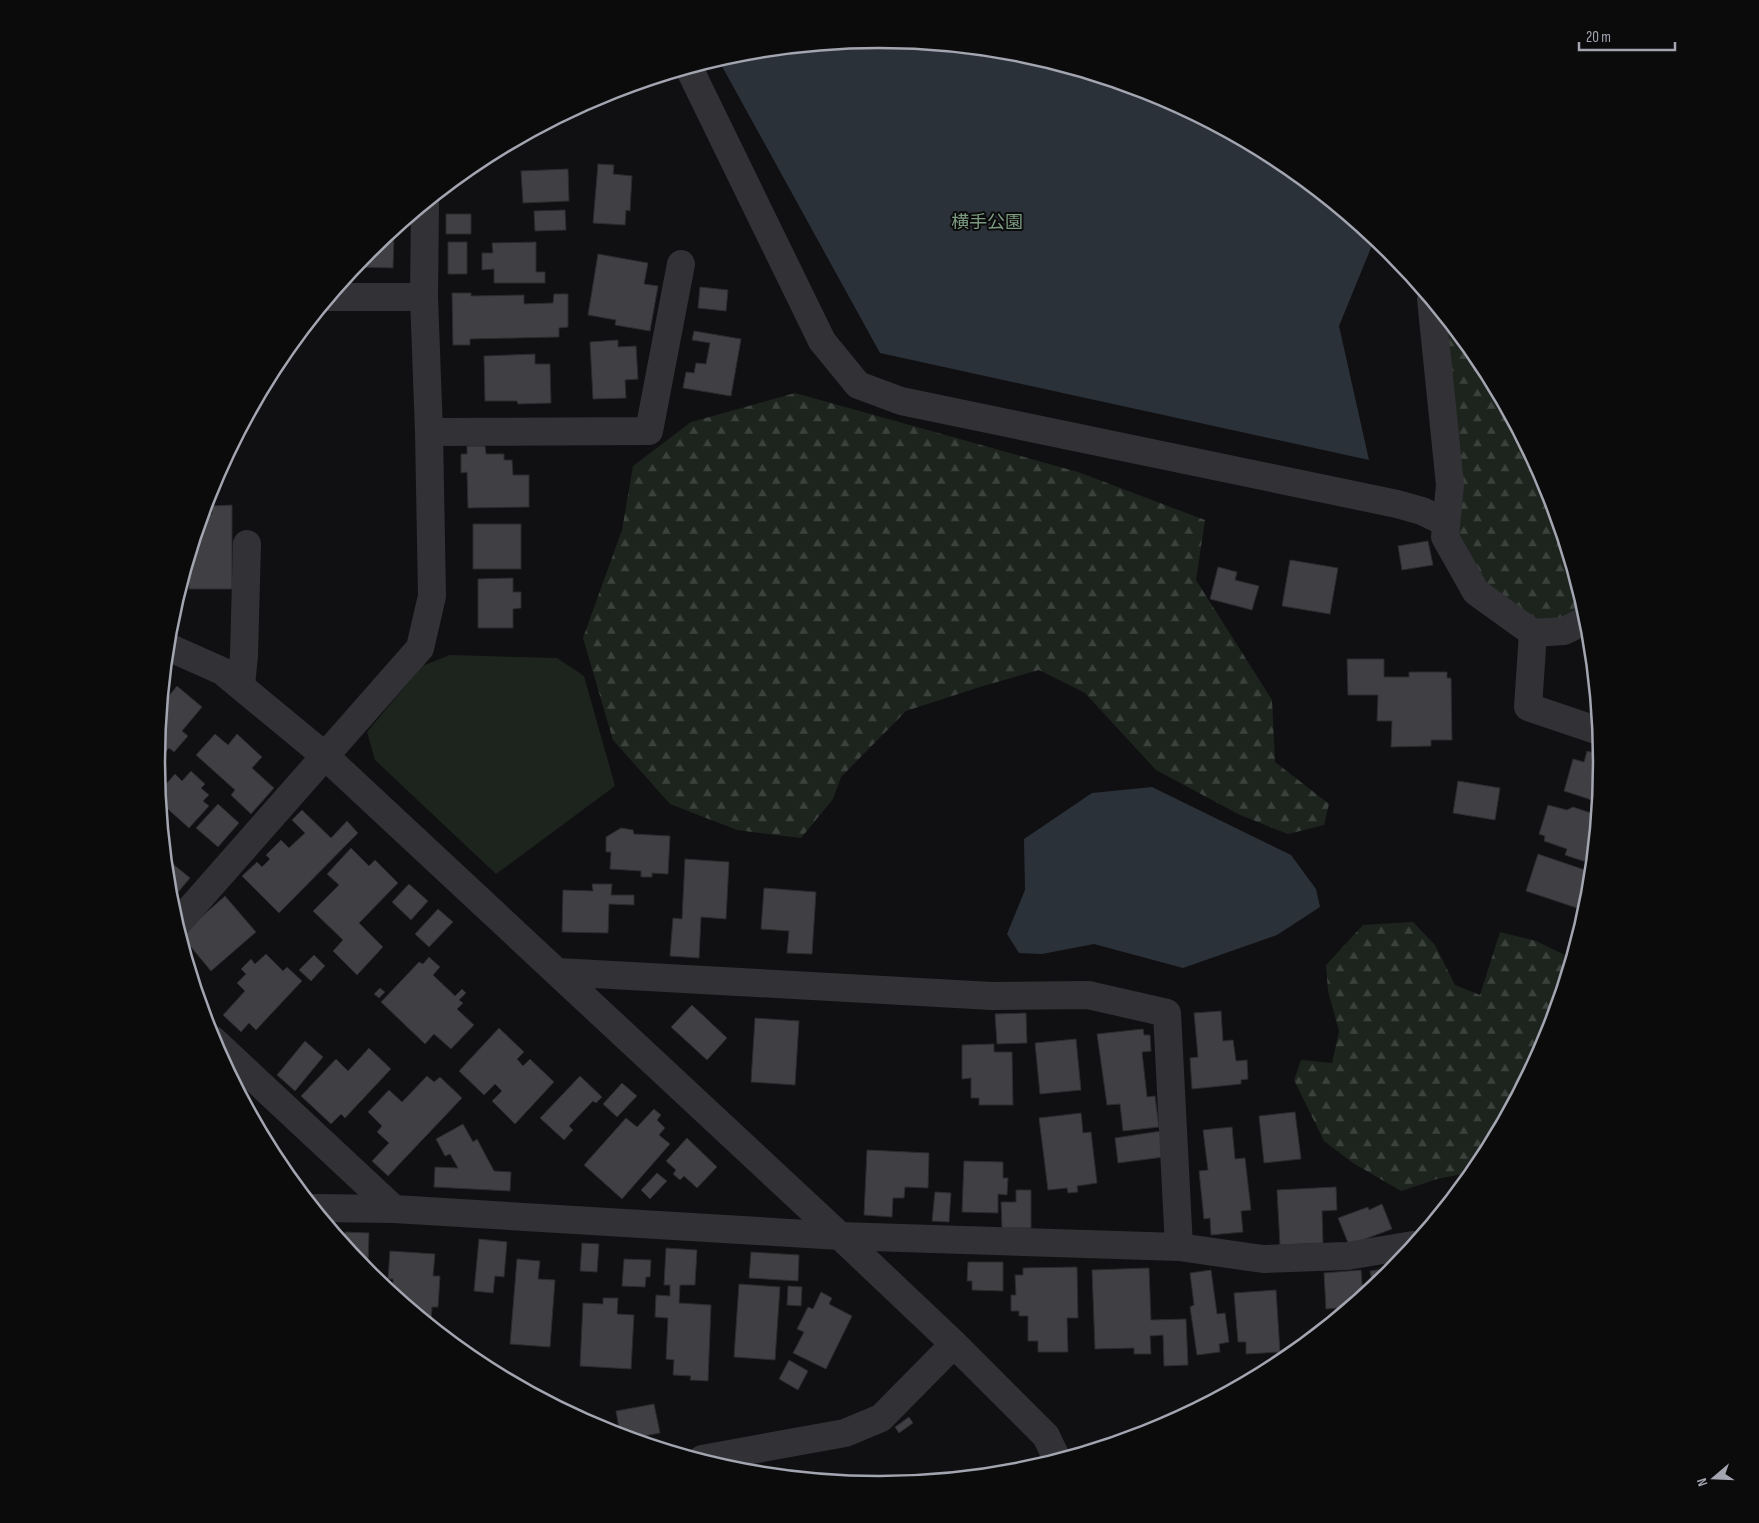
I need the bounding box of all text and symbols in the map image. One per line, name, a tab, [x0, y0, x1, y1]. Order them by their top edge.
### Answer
scale bar	[1579, 20, 1675, 52]
text: 20 m	[1586, 28, 1611, 47]
park label: 横手公園	[951, 212, 1023, 233]
north arrow	[1689, 1453, 1739, 1503]
text: N	[1693, 1476, 1711, 1488]

